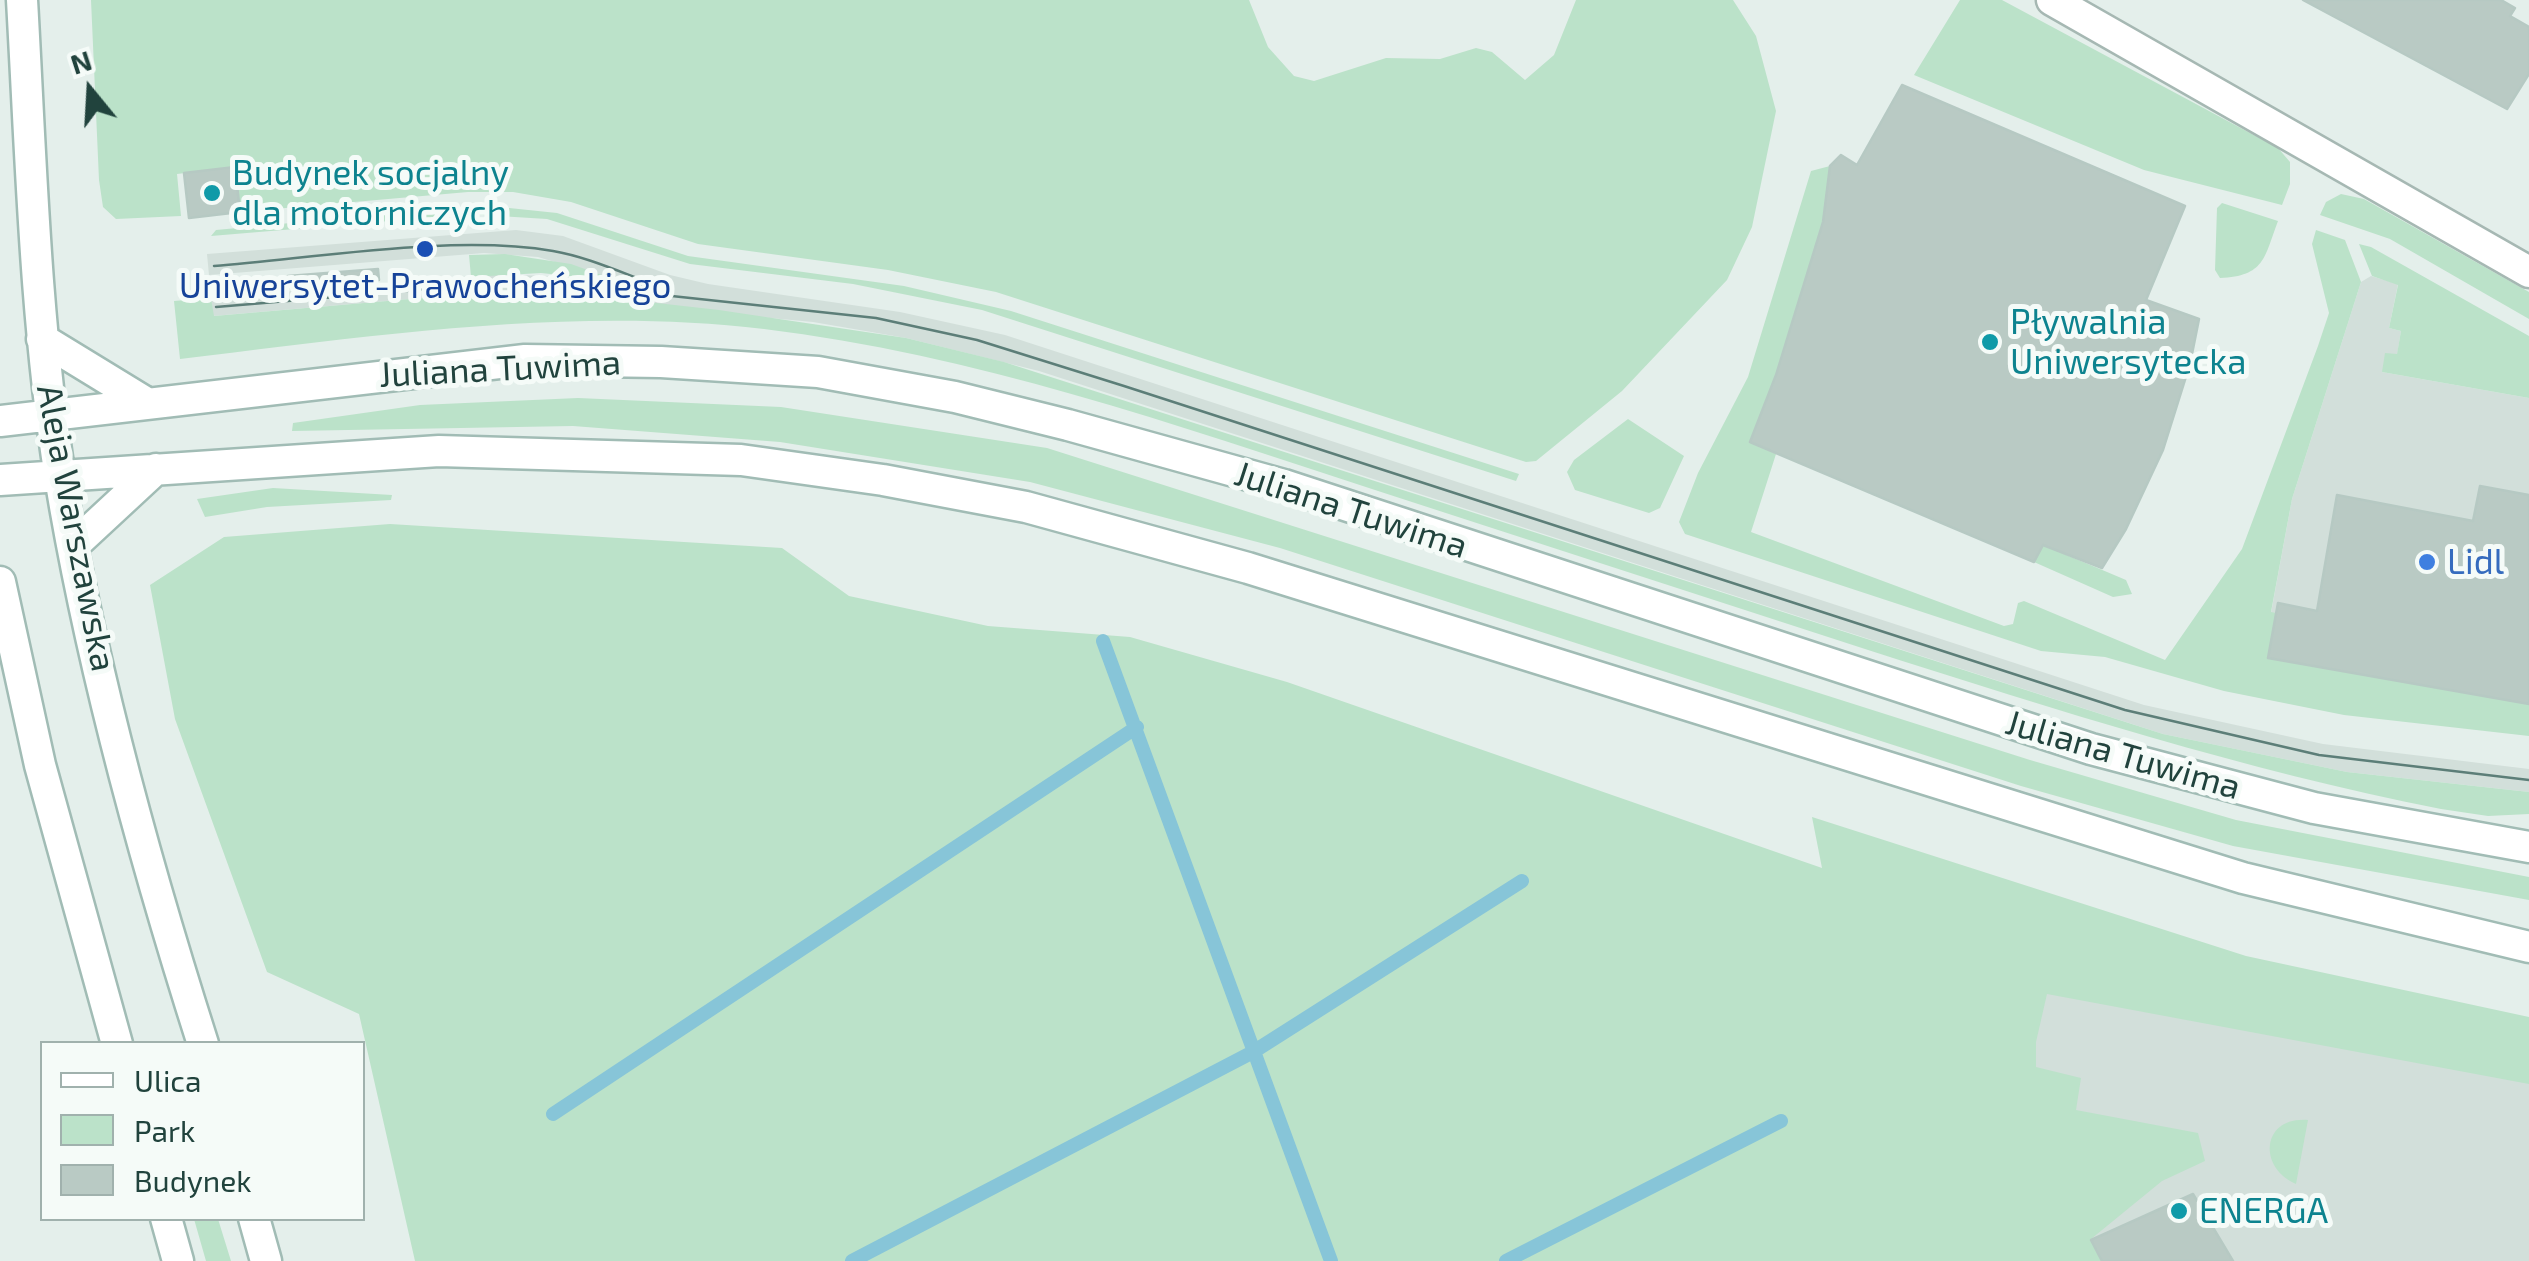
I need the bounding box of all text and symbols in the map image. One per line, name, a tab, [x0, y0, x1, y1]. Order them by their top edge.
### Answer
north arrow	[40, 40, 140, 140]
text: N	[66, 42, 96, 81]
place label: Budynek socjalny dla motorniczych	[232, 152, 509, 234]
marker: Budynek socjalny dla motorniczych	[201, 182, 223, 204]
marker: Uniwersytet-Prawocheńskiego	[414, 238, 436, 260]
place label: Uniwersytet-Prawocheńskiego	[179, 265, 671, 307]
place label: Pływalnia Uniwersytecka	[2010, 301, 2246, 383]
marker: Pływalnia Uniwersytecka	[1979, 331, 2001, 353]
street label: Juliana Tuwima	[378, 342, 622, 396]
street label: Aleja Warszawska	[28, 381, 124, 675]
street label: Juliana Tuwima	[1229, 453, 1473, 567]
place label: Lidl	[2447, 541, 2504, 583]
marker: Lidl	[2416, 551, 2438, 573]
street label: Juliana Tuwima	[2001, 701, 2245, 809]
legend	[40, 1041, 365, 1221]
text: Ulica	[134, 1062, 201, 1098]
text: Park	[134, 1112, 195, 1148]
text: Budynek	[134, 1162, 252, 1198]
place label: ENERGA	[2199, 1190, 2328, 1232]
marker: ENERGA	[2168, 1200, 2190, 1222]

